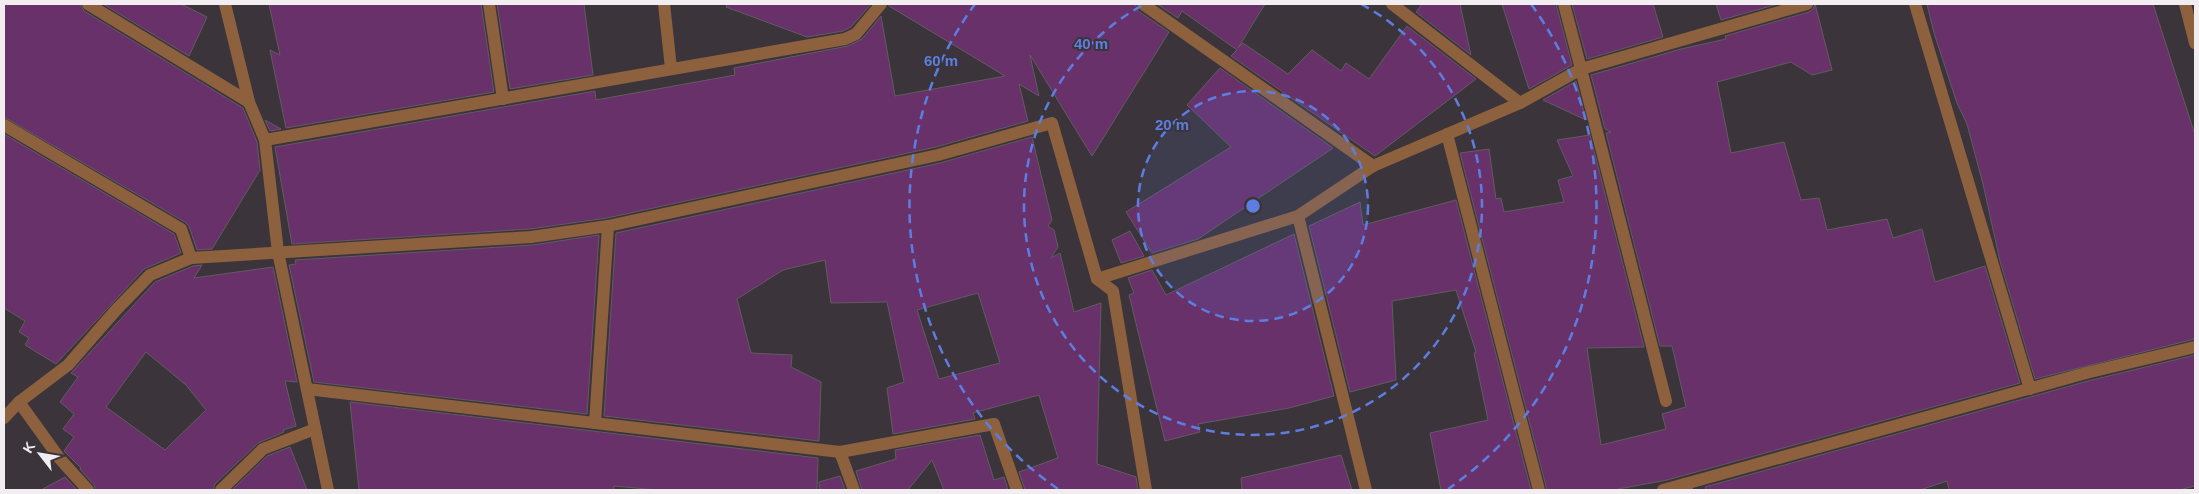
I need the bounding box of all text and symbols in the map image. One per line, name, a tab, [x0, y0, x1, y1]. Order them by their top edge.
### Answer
text: 40 m	[1074, 35, 1108, 52]
text: 60 m	[924, 52, 958, 69]
text: 20 m	[1155, 116, 1189, 133]
centre of rings	[1244, 197, 1262, 215]
north arrow	[15, 429, 65, 479]
text: K	[19, 439, 38, 456]

